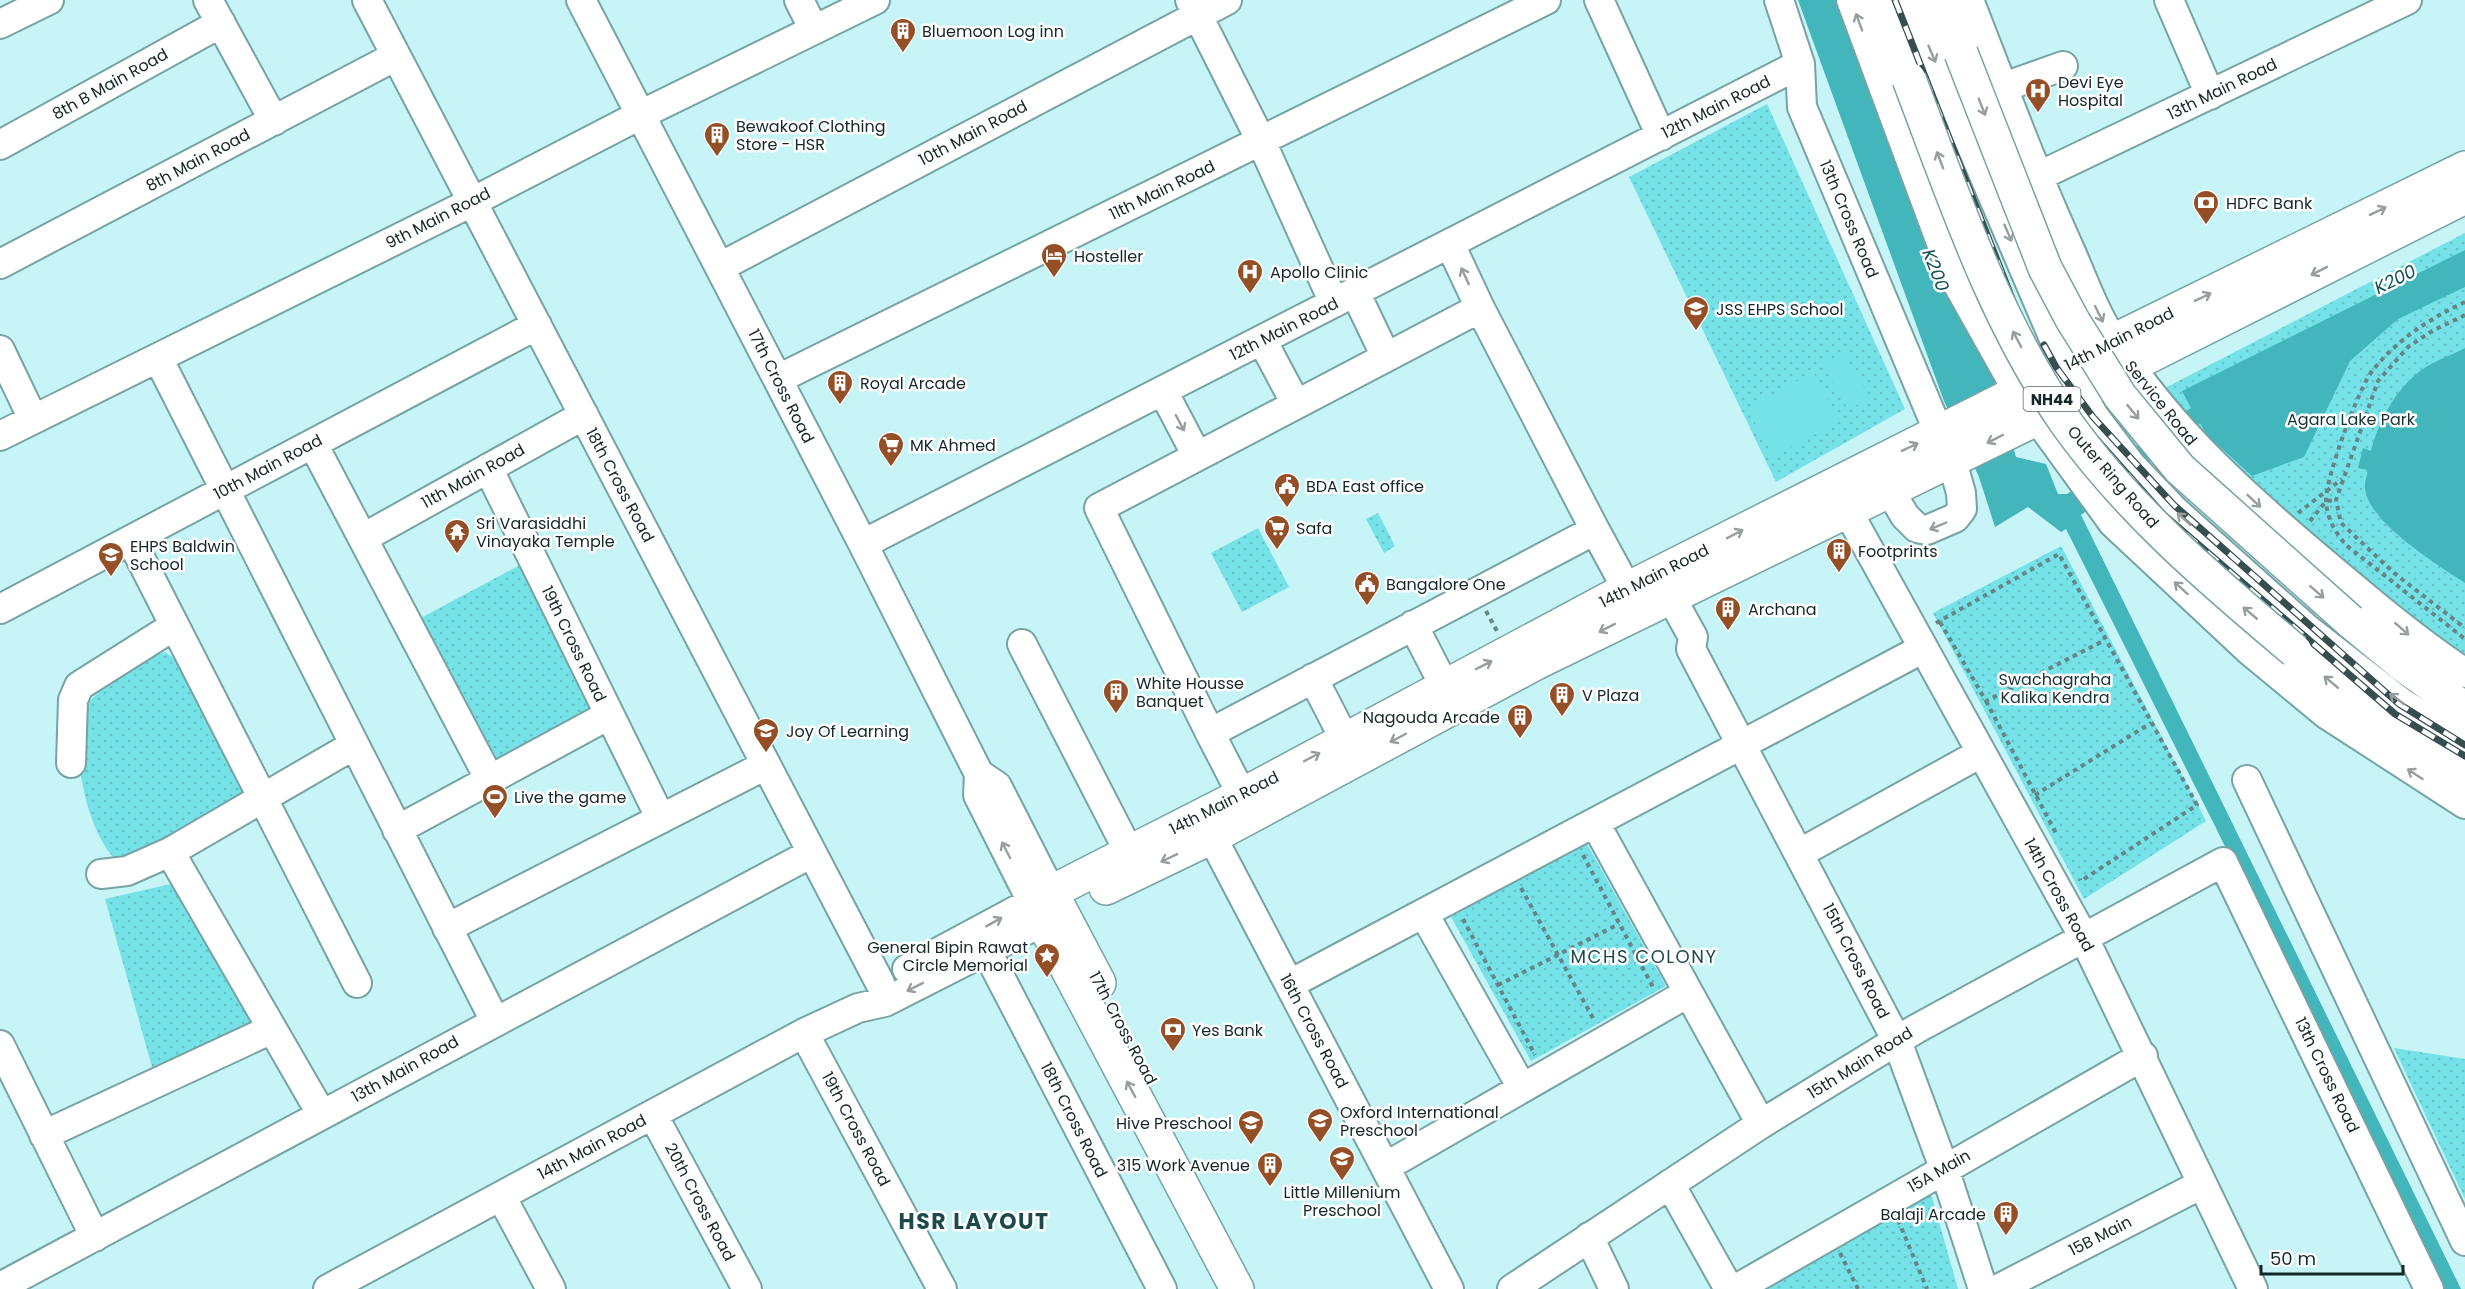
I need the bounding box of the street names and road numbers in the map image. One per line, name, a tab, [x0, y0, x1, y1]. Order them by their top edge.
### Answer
street label: 8th B Main Road	[48, 43, 172, 125]
street label: 13th Main Road	[2163, 52, 2281, 126]
street label: 12th Main Road	[1658, 70, 1774, 144]
street label: 10th Main Road	[915, 95, 1031, 171]
street label: 8th Main Road	[142, 123, 254, 197]
street label: 11th Main Road	[1105, 154, 1219, 226]
street label: 13th Cross Road	[1814, 157, 1884, 281]
street label: 9th Main Road	[382, 182, 494, 254]
street label: 12th Main Road	[1226, 292, 1342, 366]
street label: 14th Main Road	[2060, 301, 2178, 377]
street label: 17th Cross Road	[742, 325, 820, 447]
street label: Service Road	[2119, 355, 2203, 451]
road number: NH44	[2024, 387, 2080, 411]
street label: Outer Ring Road	[2062, 421, 2164, 533]
street label: 18th Cross Road	[580, 424, 660, 546]
street label: 10th Main Road	[210, 429, 326, 505]
street label: 11th Main Road	[417, 438, 529, 514]
street label: 14th Main Road	[1595, 538, 1713, 614]
street label: 19th Cross Road	[536, 582, 612, 706]
street label: 14th Main Road	[1165, 765, 1283, 841]
street label: 14th Cross Road	[2018, 834, 2100, 956]
street label: 15th Cross Road	[1817, 899, 1895, 1023]
street label: 17th Cross Road	[1083, 967, 1163, 1089]
street label: 16th Cross Road	[1274, 970, 1354, 1092]
street label: 13th Cross Road	[2289, 1013, 2365, 1137]
street label: 15th Main Road	[1803, 1021, 1917, 1105]
street label: 13th Main Road	[347, 1030, 463, 1108]
street label: 18th Cross Road	[1035, 1058, 1113, 1182]
street label: 19th Cross Road	[816, 1068, 896, 1190]
street label: 14th Main Road	[534, 1109, 650, 1185]
street label: 20th Cross Road	[659, 1139, 741, 1265]
street label: 15A Main	[1903, 1144, 1975, 1198]
street label: 15B Main	[2064, 1210, 2136, 1262]

